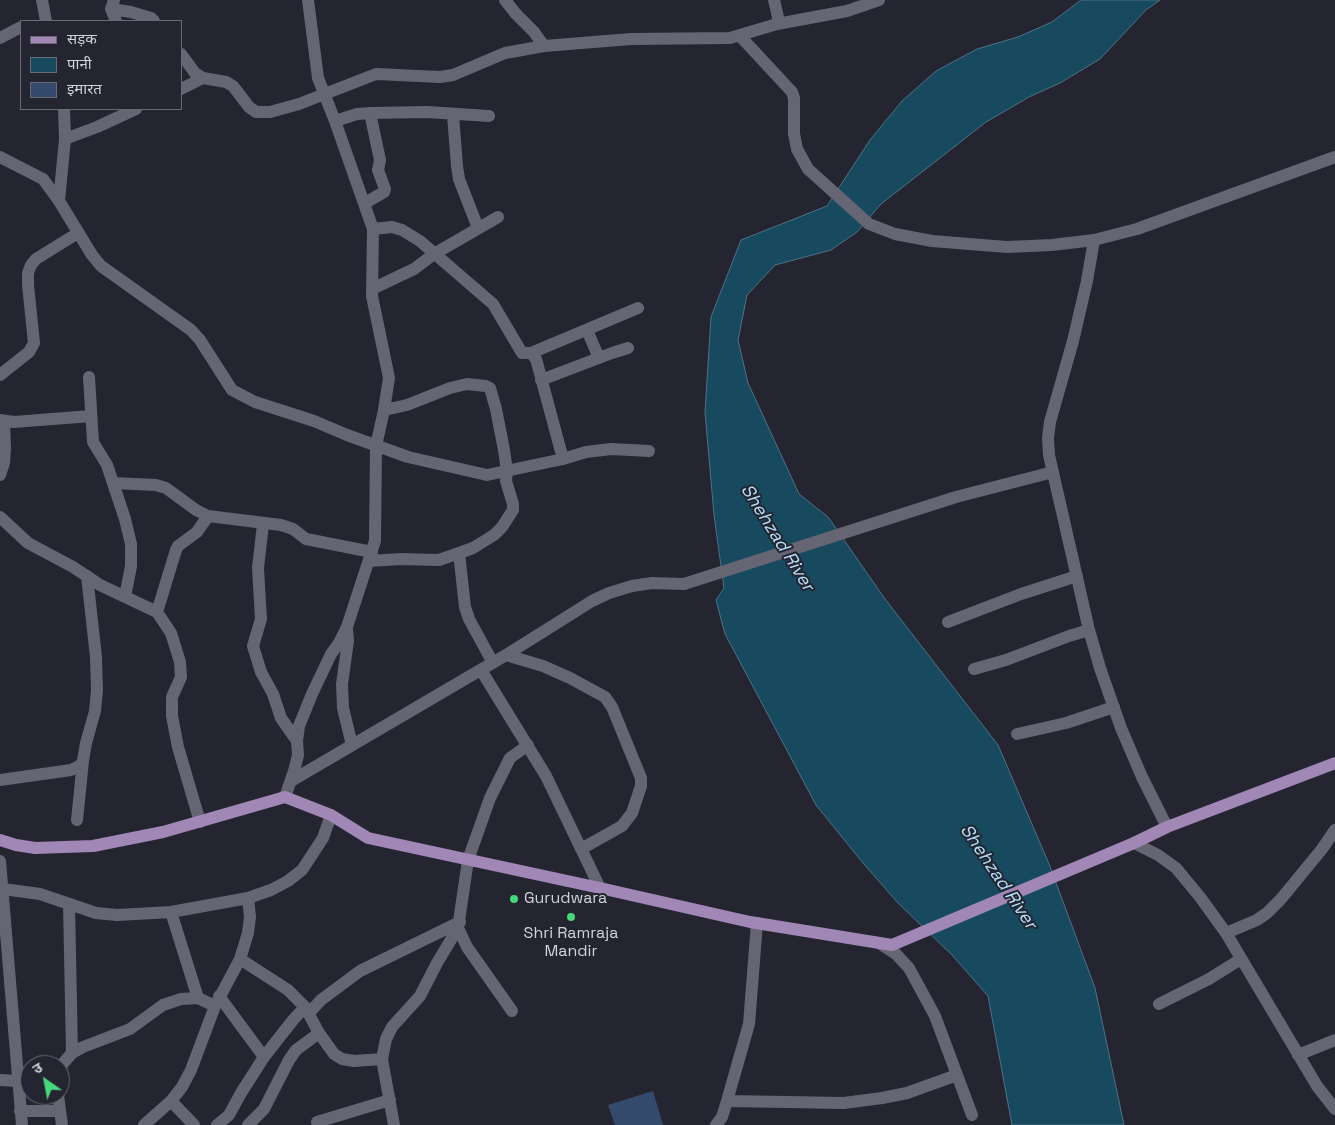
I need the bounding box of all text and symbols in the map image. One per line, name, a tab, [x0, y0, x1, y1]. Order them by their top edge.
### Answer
legend	[20, 20, 182, 110]
text: सड़क	[67, 29, 97, 48]
text: पानी	[67, 54, 92, 73]
text: इमारत	[67, 79, 102, 98]
water label: Shehzad River	[736, 481, 818, 595]
water label: Shehzad River	[955, 820, 1041, 934]
place label: Gurudwara	[524, 889, 607, 909]
marker: Gurudwara	[508, 893, 520, 905]
marker: Shri Ramraja Mandir	[565, 911, 577, 923]
place label: Shri Ramraja Mandir	[524, 924, 618, 962]
north arrow	[20, 1055, 70, 1105]
text: उ	[29, 1058, 46, 1078]

